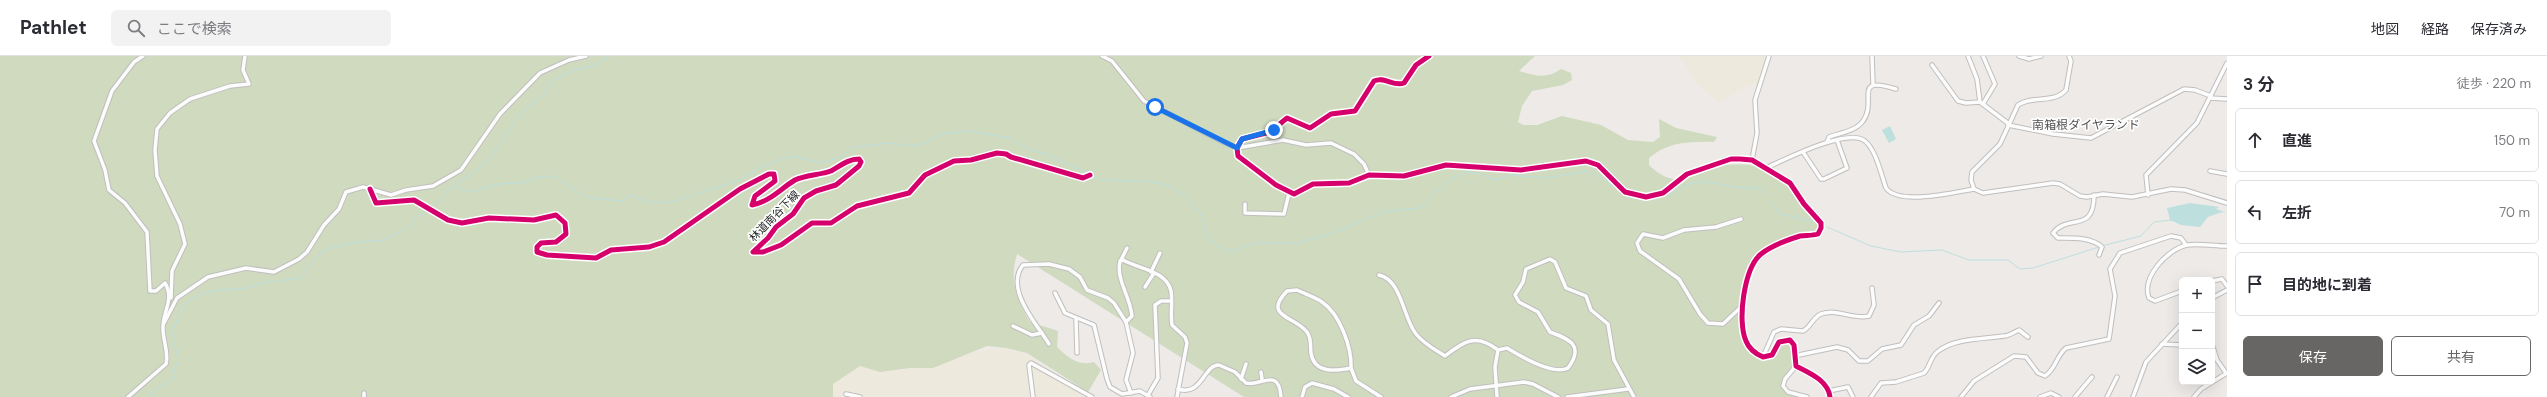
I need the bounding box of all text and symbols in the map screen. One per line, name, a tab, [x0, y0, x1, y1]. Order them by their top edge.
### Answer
search box	[111, 10, 391, 46]
text: Pathlet	[20, 15, 87, 40]
icon: search	[125, 17, 147, 39]
text: ここで検索	[157, 19, 232, 39]
text: 地図	[2371, 20, 2399, 38]
text: 経路	[2421, 20, 2449, 38]
text: 保存済み	[2471, 20, 2527, 38]
text: 3 分	[2243, 73, 2274, 95]
text: 徒歩 · 220 m	[2457, 75, 2531, 92]
route start	[1146, 98, 1164, 116]
district label: 南箱根ダイヤランド	[2032, 117, 2140, 133]
route end	[1265, 121, 1283, 139]
icon: ahead	[2244, 129, 2266, 151]
text: 直進	[2282, 131, 2312, 151]
text: 150 m	[2494, 132, 2530, 149]
street label: 林道南谷下線	[746, 187, 802, 245]
icon: left	[2244, 201, 2266, 223]
text: 左折	[2282, 203, 2312, 223]
text: 70 m	[2499, 204, 2530, 221]
icon: arrive	[2244, 273, 2266, 295]
text: 目的地に到着	[2282, 275, 2372, 295]
map controls	[2179, 277, 2215, 385]
button: +	[2179, 277, 2215, 313]
button: −	[2179, 313, 2215, 349]
button: 保存	[2243, 336, 2383, 376]
button: 共有	[2391, 336, 2531, 376]
button: layers	[2179, 349, 2215, 385]

